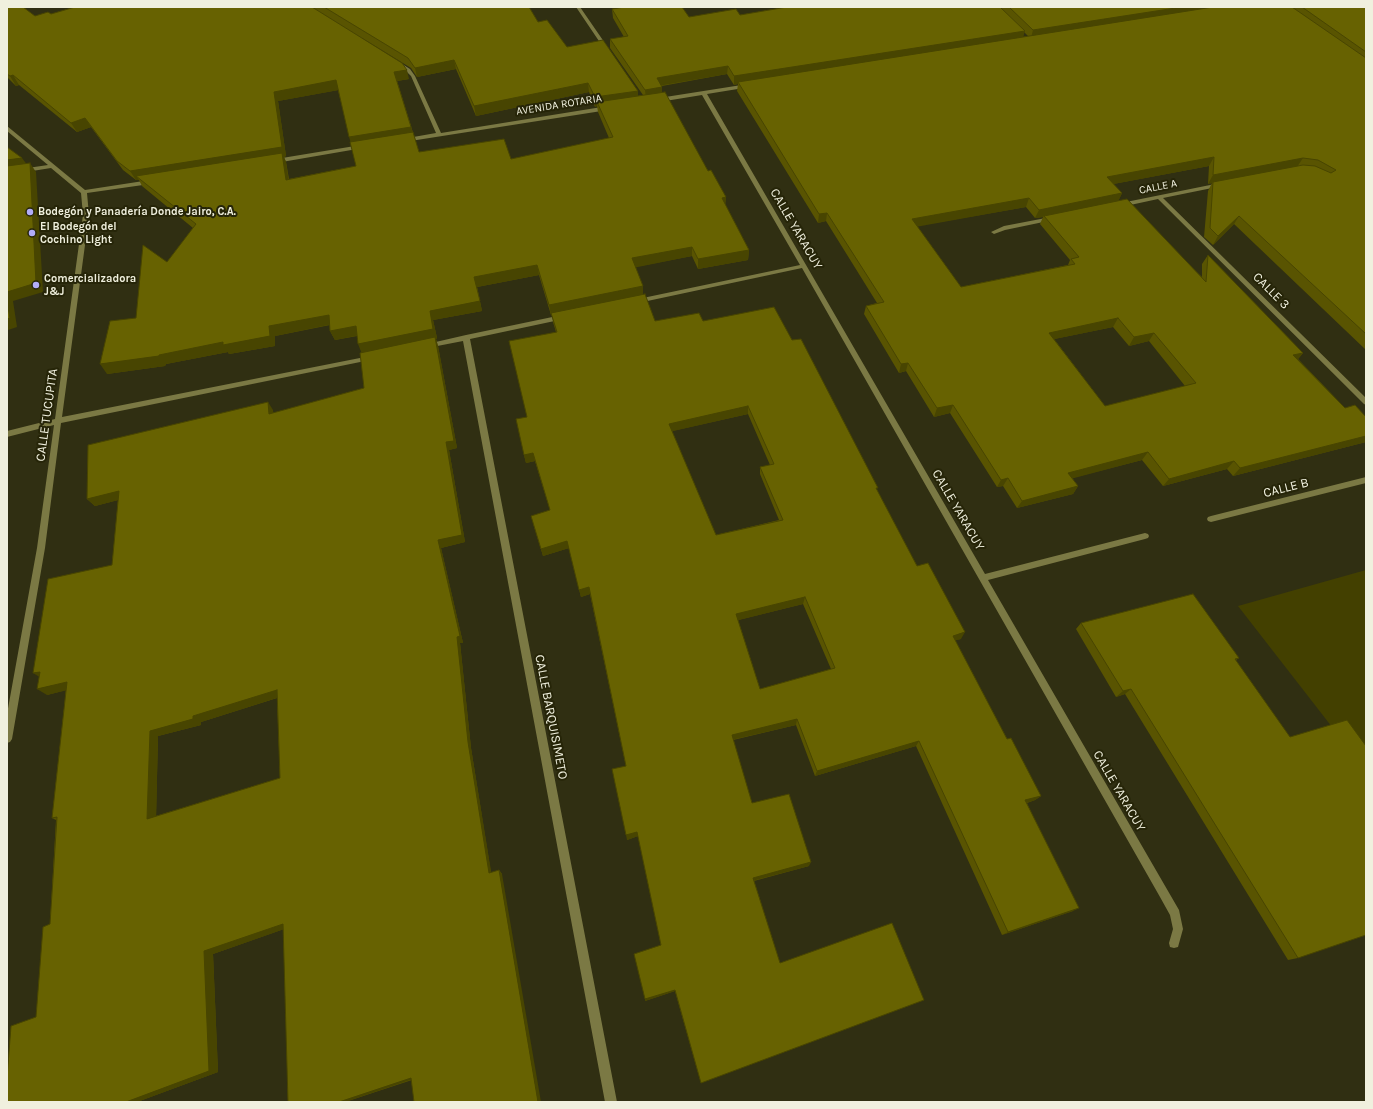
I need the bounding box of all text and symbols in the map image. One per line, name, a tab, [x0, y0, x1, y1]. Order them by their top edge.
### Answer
street label: AVENIDA ROTARIA	[515, 92, 603, 118]
street label: CALLE A	[1138, 177, 1178, 197]
street label: CALLE YARACUY	[767, 186, 825, 272]
place label: Bodegón y Panadería Donde Jairo, C.A.	[38, 205, 236, 219]
marker: Bodegón y Panadería Donde Jairo, C.A.	[25, 207, 35, 217]
place label: El Bodegón del Cochino Light	[40, 220, 117, 246]
marker: El Bodegón del Cochino Light	[27, 228, 37, 238]
street label: CALLE 3	[1249, 269, 1293, 313]
place label: Comercializadora J&J	[44, 272, 136, 298]
marker: Comercializadora J&J	[31, 280, 41, 290]
street label: CALLE TUCUPITA	[33, 368, 61, 462]
street label: CALLE YARACUY	[929, 467, 987, 553]
street label: CALLE B	[1262, 475, 1310, 501]
street label: CALLE BARQUISIMETO	[531, 653, 571, 781]
street label: CALLE YARACUY	[1090, 748, 1148, 834]

